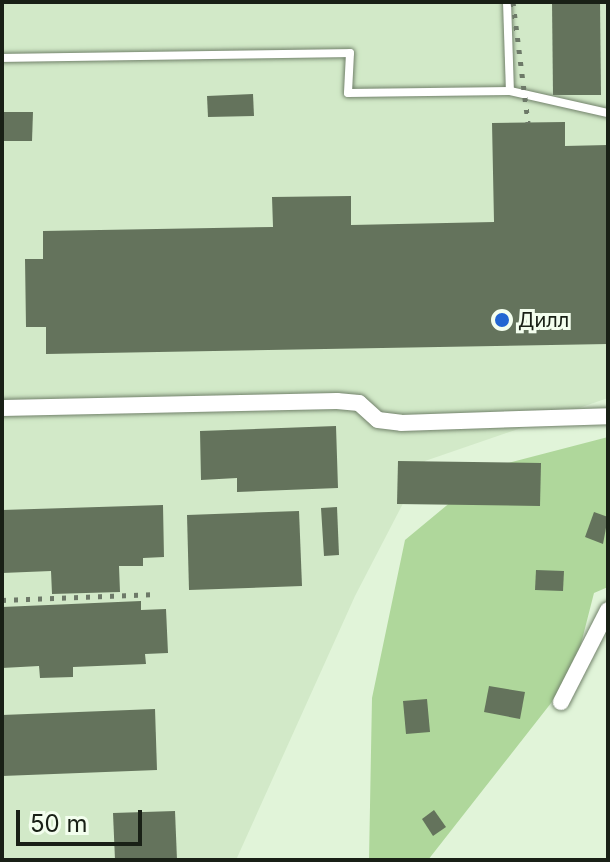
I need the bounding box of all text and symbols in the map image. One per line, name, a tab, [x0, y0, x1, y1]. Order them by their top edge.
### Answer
place label: Дилл	[518, 308, 569, 332]
marker: Дилл	[493, 311, 511, 329]
scale bar	[20, 794, 146, 844]
text: 50 m	[30, 809, 88, 838]

